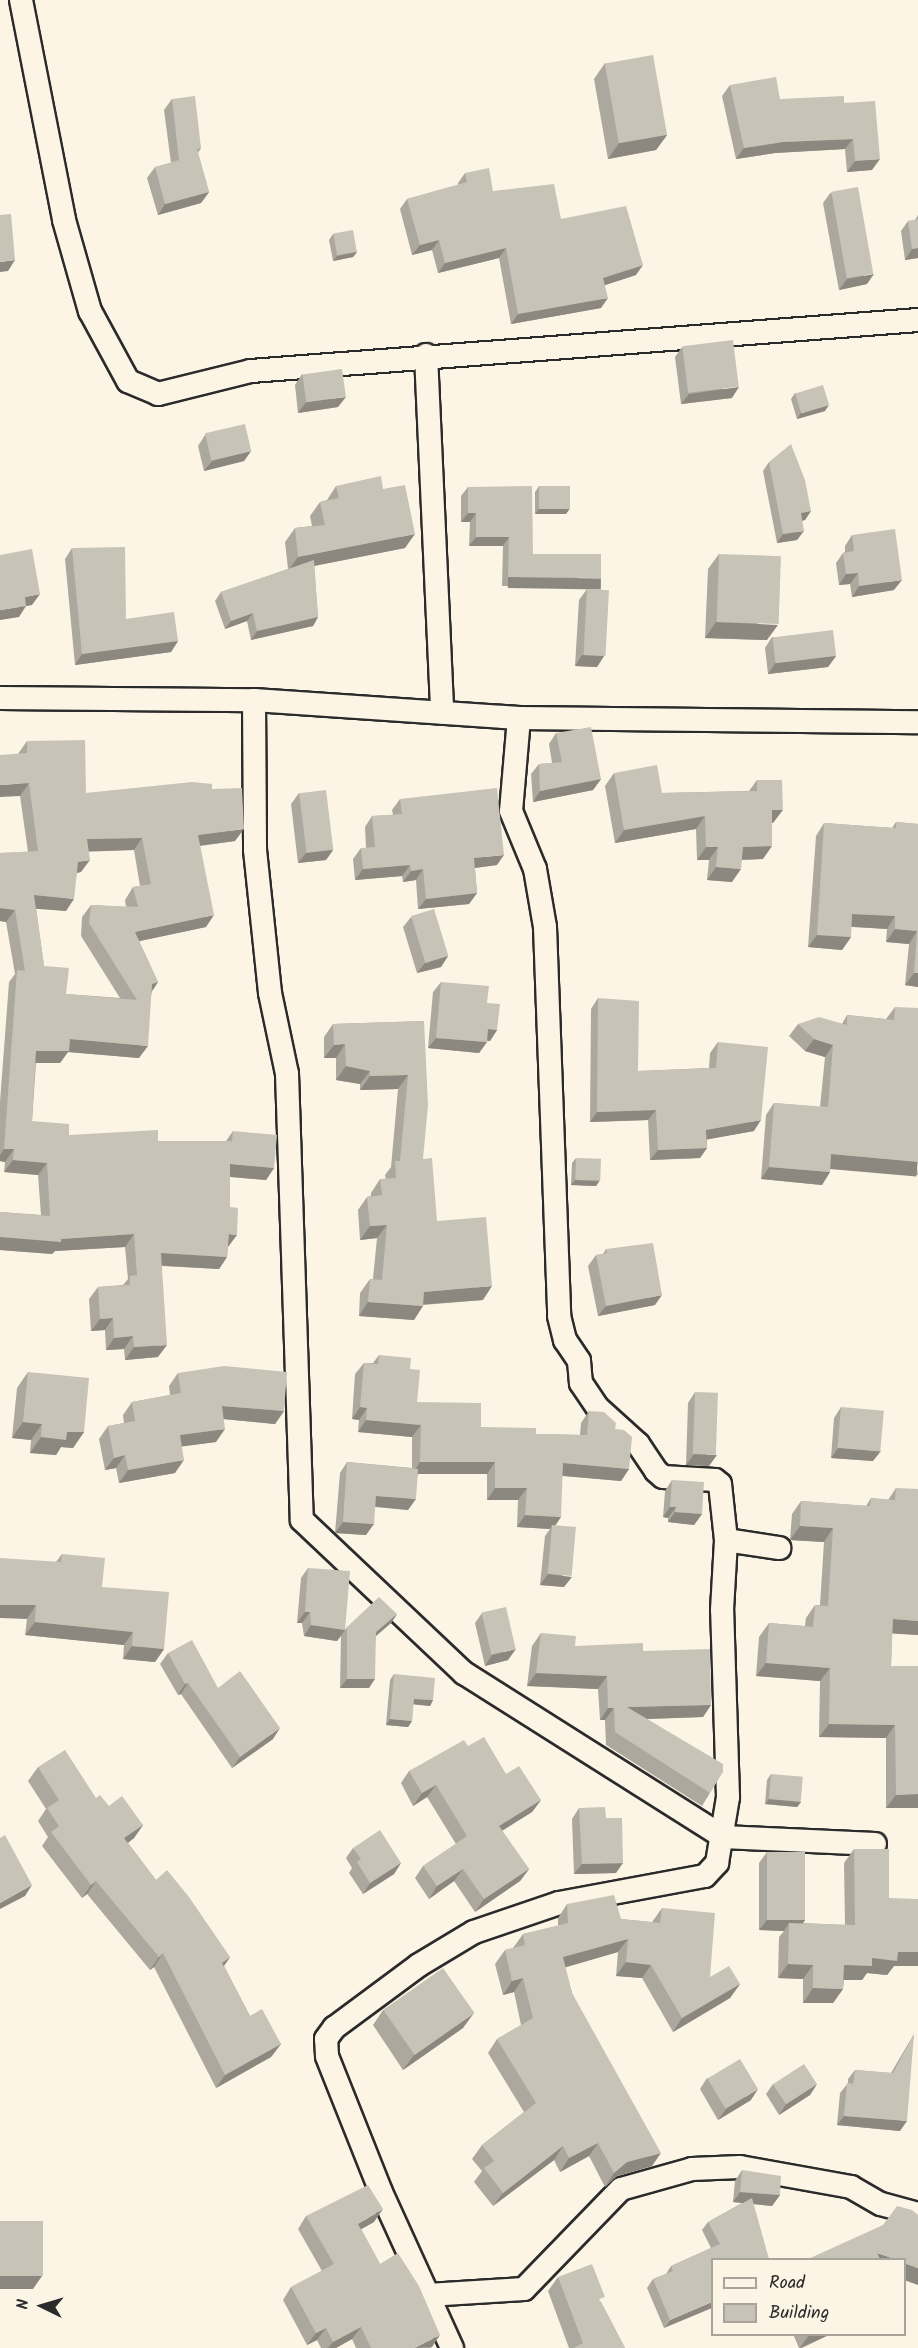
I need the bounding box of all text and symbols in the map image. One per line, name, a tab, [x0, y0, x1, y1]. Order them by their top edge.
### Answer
legend	[711, 2258, 906, 2336]
text: Road	[769, 2269, 805, 2298]
north arrow	[12, 2276, 72, 2336]
text: N	[11, 2298, 36, 2311]
text: Building	[769, 2299, 829, 2328]

